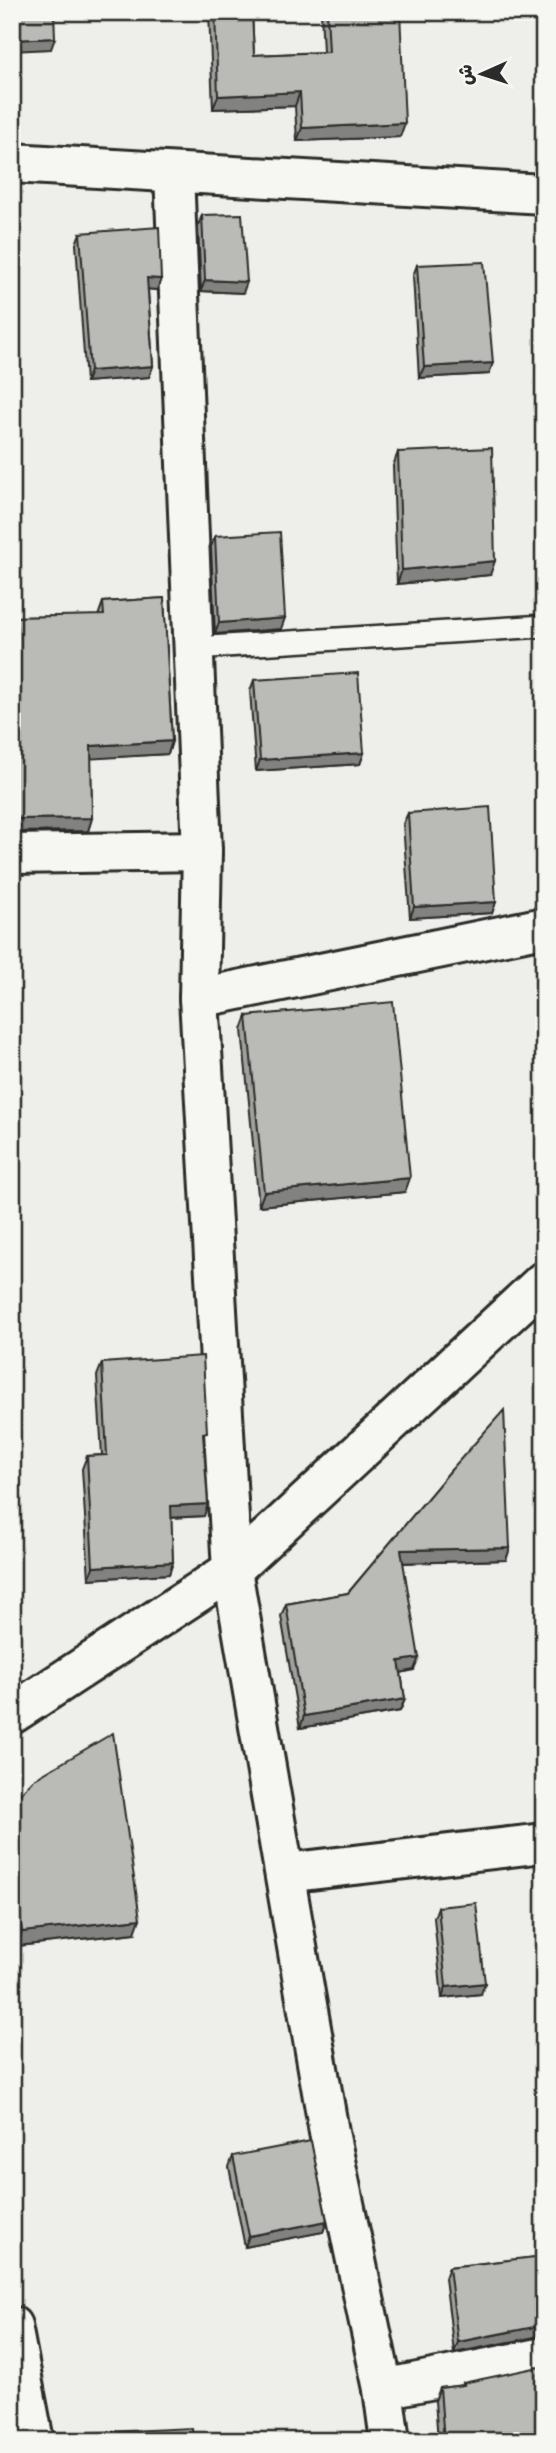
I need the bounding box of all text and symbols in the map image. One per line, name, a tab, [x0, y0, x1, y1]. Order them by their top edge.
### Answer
north arrow	[448, 38, 518, 108]
text: ش	[453, 64, 478, 86]

